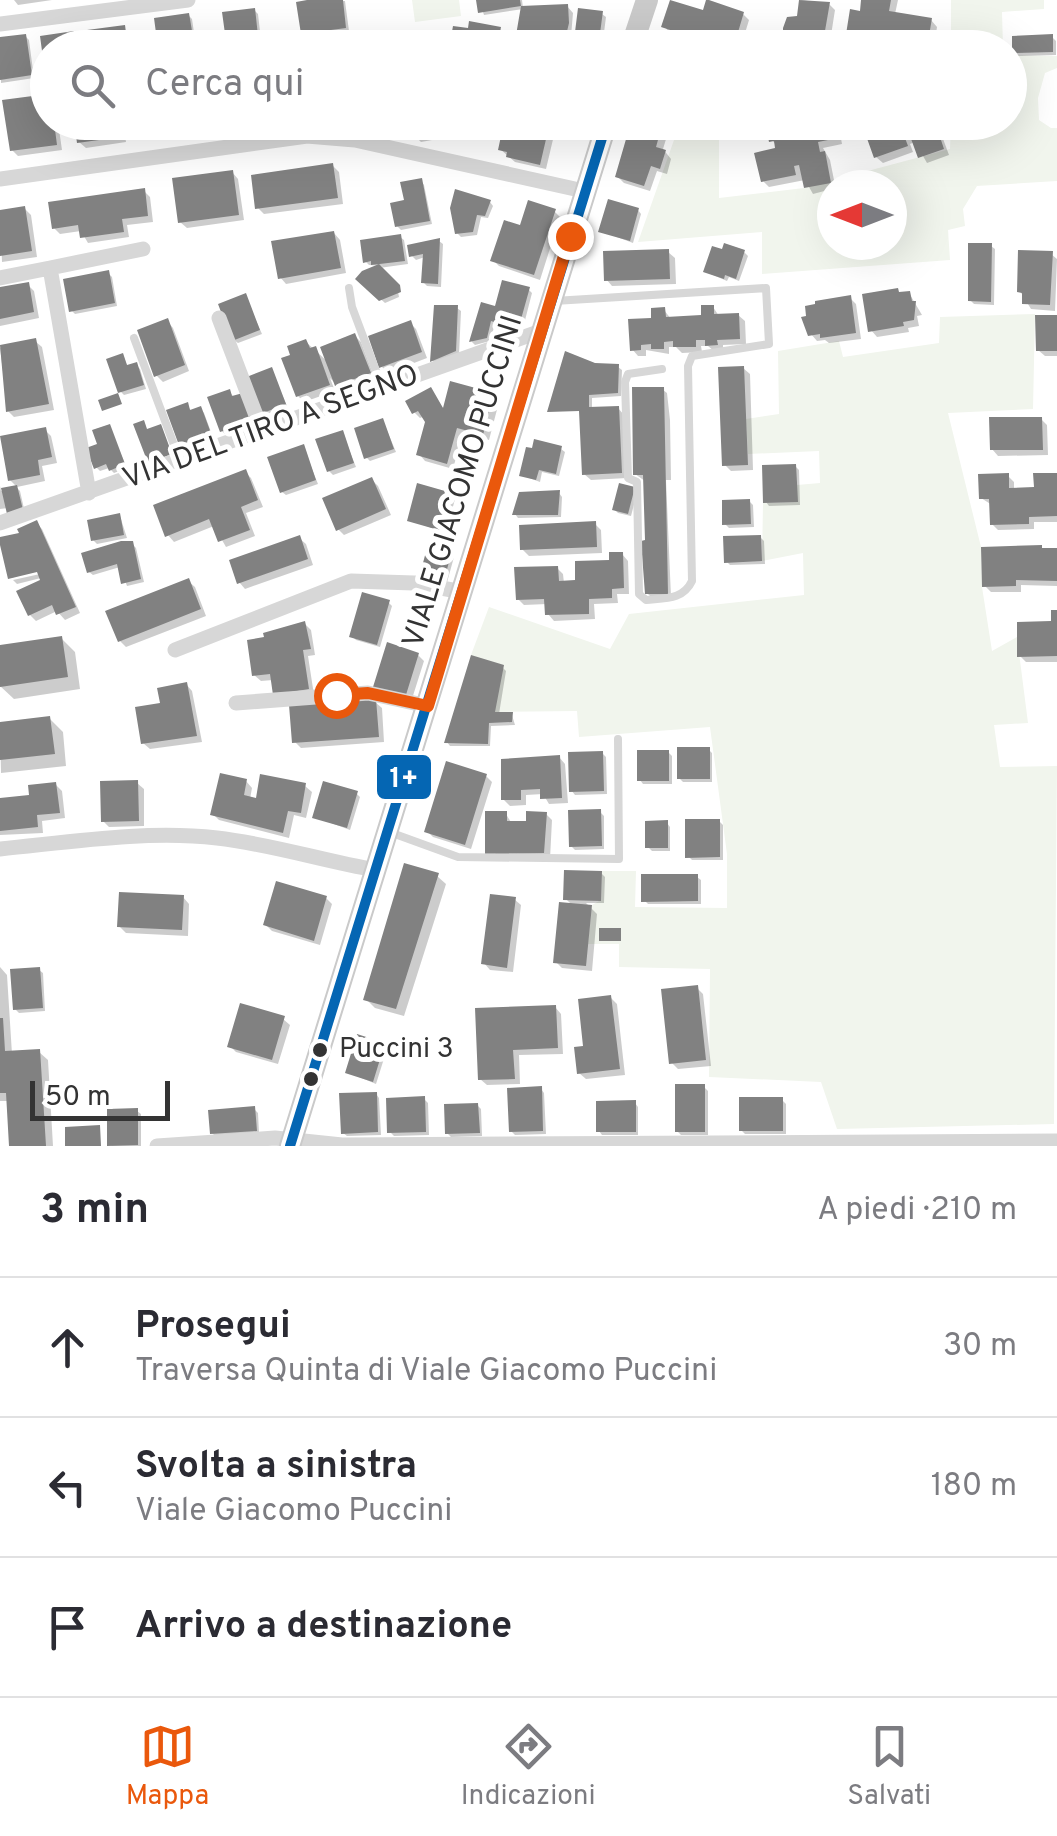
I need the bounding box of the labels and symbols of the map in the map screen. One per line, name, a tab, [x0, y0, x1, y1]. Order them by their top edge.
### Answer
north arrow	[817, 170, 907, 260]
route end	[548, 214, 594, 260]
street label: VIALE GIACOMO PUCCINI	[396, 311, 532, 653]
street label: VIA DEL TIRO A SEGNO	[118, 357, 424, 499]
route start	[314, 673, 360, 719]
line badge: 1+	[375, 753, 433, 801]
text: 1+	[389, 762, 419, 798]
place label: Puccini 3	[339, 1032, 454, 1068]
marker: Puccini 3	[310, 1040, 330, 1060]
unlabelled marker	[301, 1069, 321, 1089]
scale bar	[30, 1076, 170, 1120]

